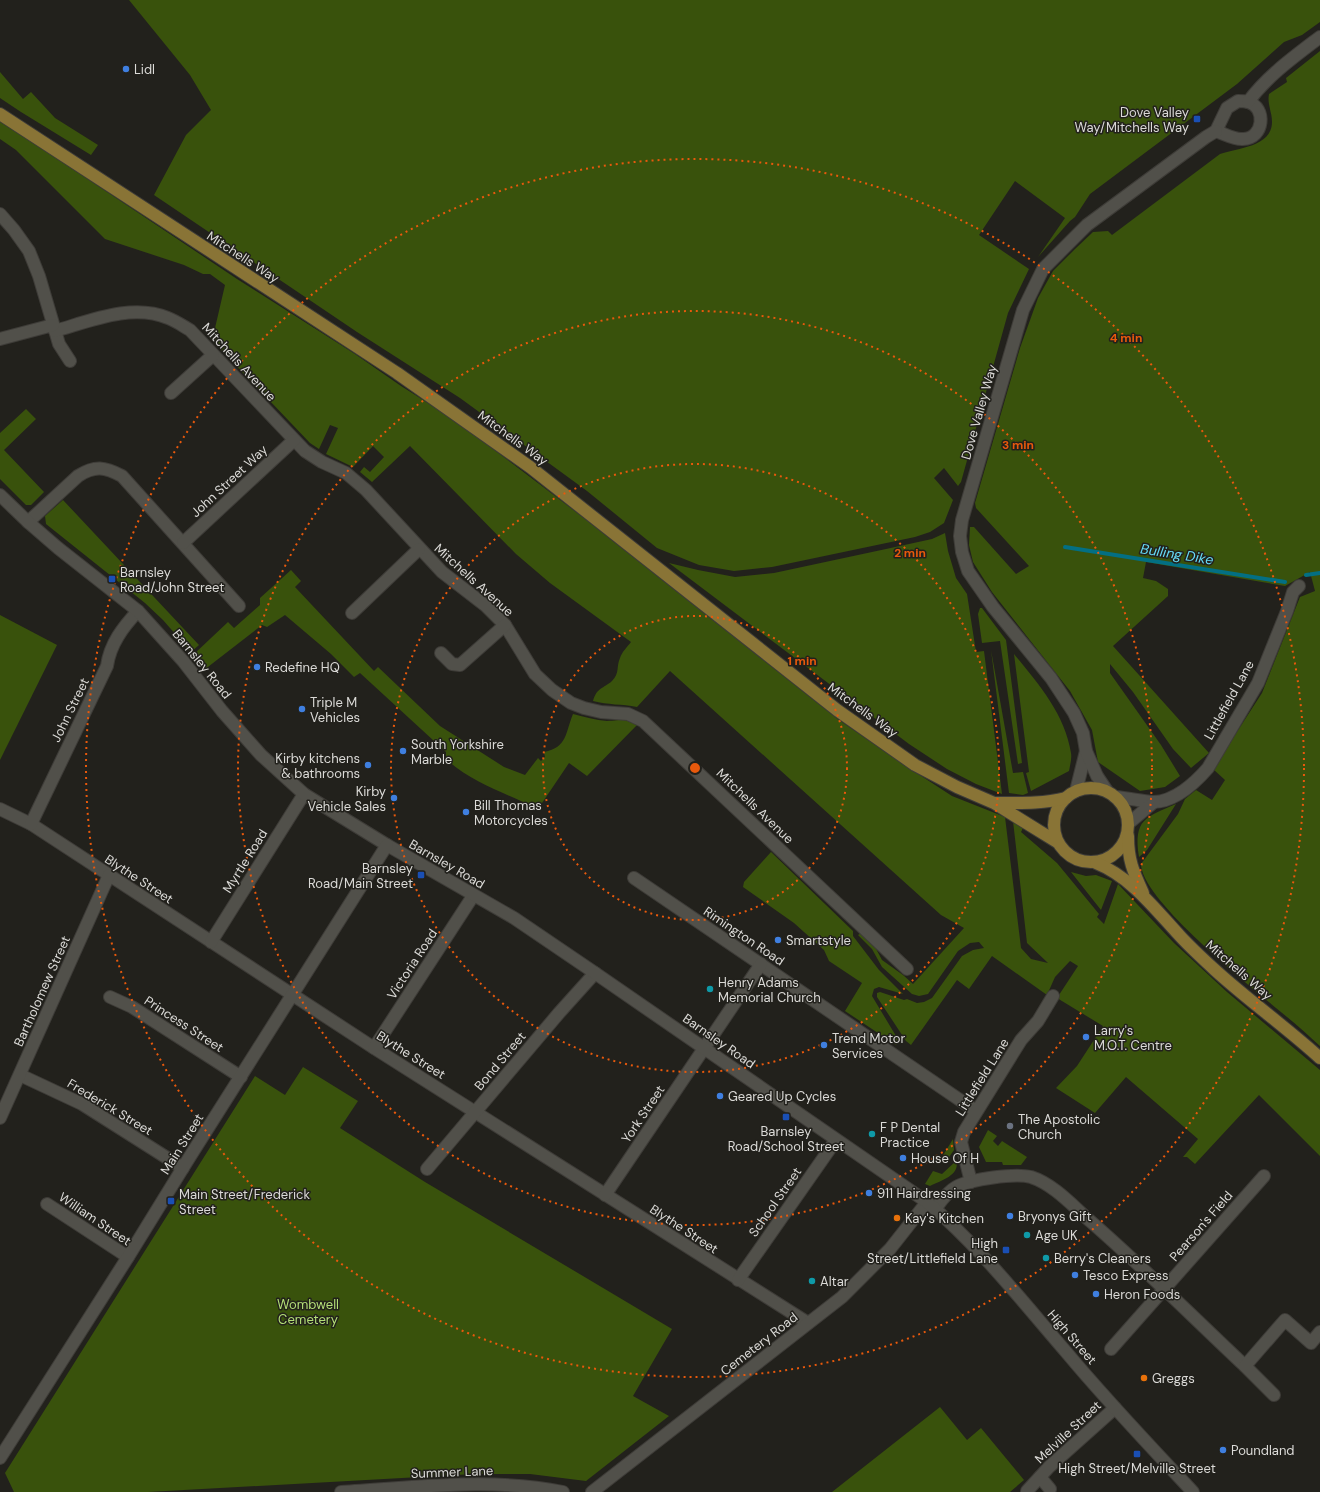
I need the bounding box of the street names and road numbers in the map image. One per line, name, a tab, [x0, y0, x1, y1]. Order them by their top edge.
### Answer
street label: Mitchells Way	[204, 227, 282, 287]
street label: Mitchells Avenue	[198, 319, 280, 405]
street label: Dove Valley Way	[957, 362, 1001, 462]
street label: Mitchells Way	[474, 407, 552, 469]
street label: John Street Way	[187, 441, 271, 521]
street label: Mitchells Avenue	[431, 540, 517, 620]
street label: Barnsley Road	[169, 626, 235, 702]
street label: Littlefield Lane	[1200, 657, 1258, 743]
street label: John Street	[47, 675, 93, 745]
street label: Mitchells Way	[824, 679, 902, 741]
street label: Mitchells Avenue	[713, 765, 797, 847]
street label: Myrtle Road	[219, 826, 271, 896]
street label: Barnsley Road	[406, 835, 488, 893]
street label: Blythe Street	[102, 851, 176, 907]
street label: Rimington Road	[700, 903, 788, 969]
street label: Victoria Road	[383, 926, 441, 1002]
street label: Bartholomew Street	[10, 933, 74, 1049]
street label: Mitchells Way	[1202, 936, 1276, 1004]
street label: Princess Street	[141, 992, 227, 1056]
street label: Barnsley Road	[679, 1010, 759, 1072]
street label: Blythe Street	[373, 1027, 449, 1083]
street label: Bond Street	[471, 1028, 529, 1094]
street label: Littlefield Lane	[951, 1035, 1013, 1119]
street label: Frederick Street	[64, 1075, 156, 1139]
street label: York Street	[618, 1082, 668, 1146]
street label: Main Street	[157, 1110, 207, 1178]
street label: School Street	[745, 1164, 805, 1240]
street label: Pearson's Field	[1166, 1187, 1236, 1265]
street label: William Street	[56, 1189, 134, 1249]
street label: Blythe Street	[647, 1201, 721, 1257]
street label: High Street	[1044, 1306, 1100, 1368]
street label: Cemetery Road	[717, 1309, 801, 1379]
street label: Melville Street	[1031, 1397, 1105, 1467]
street label: Summer Lane	[410, 1462, 494, 1482]

